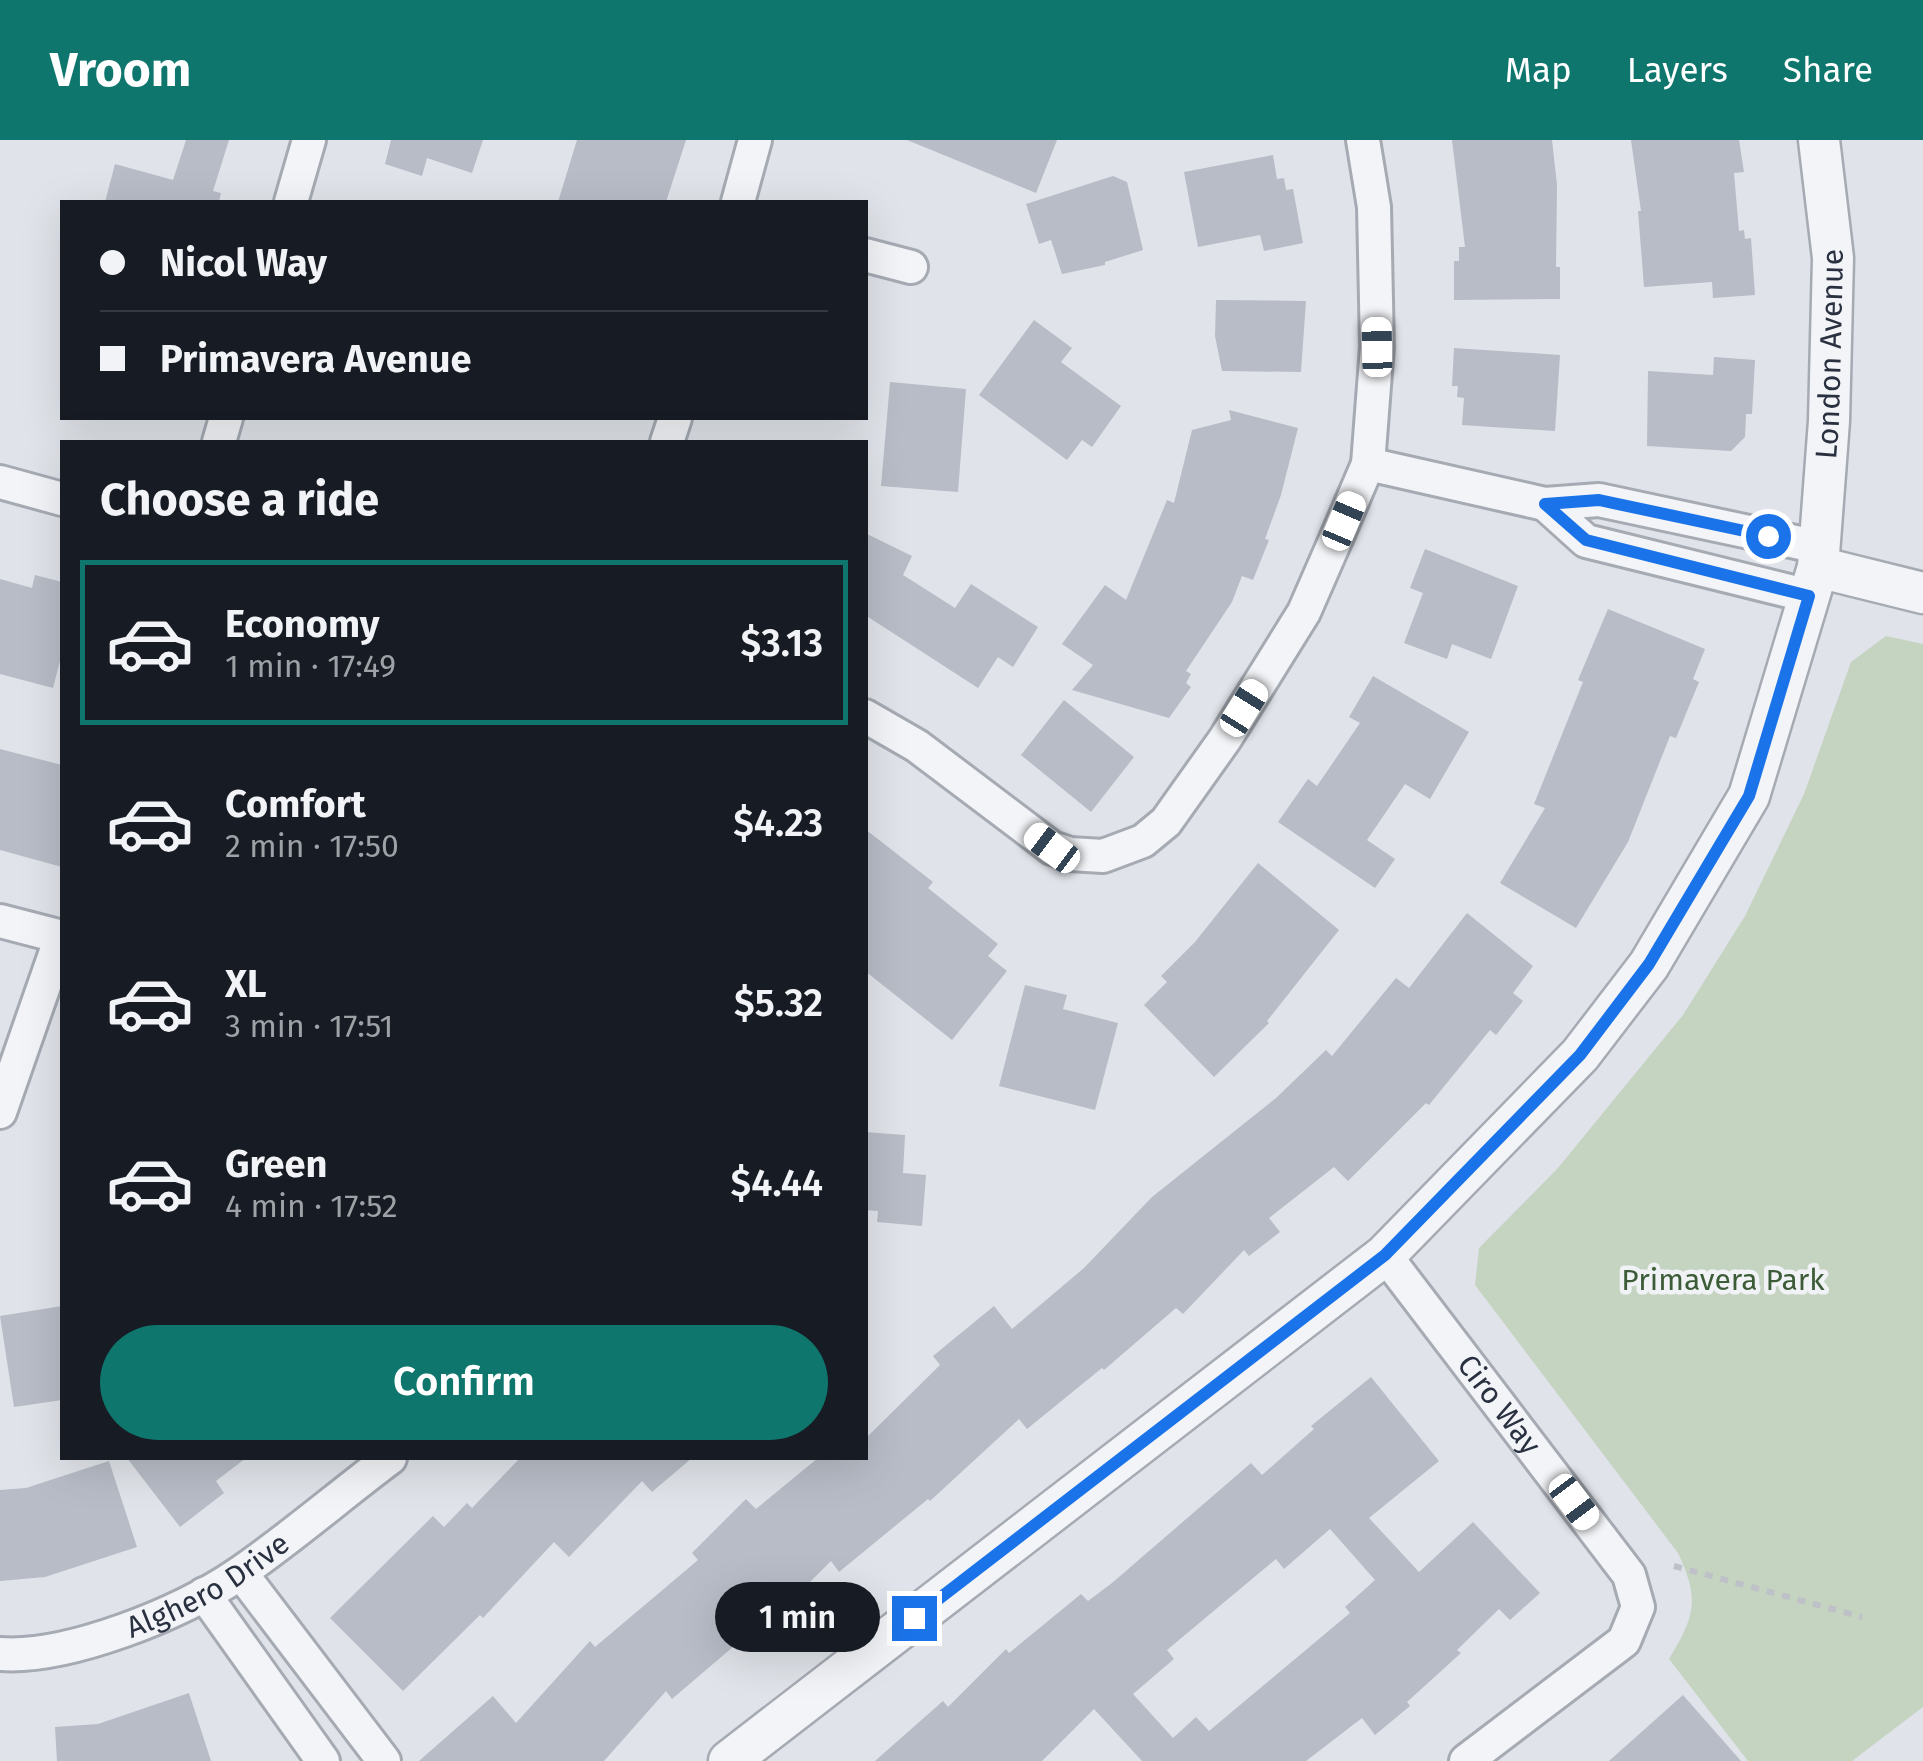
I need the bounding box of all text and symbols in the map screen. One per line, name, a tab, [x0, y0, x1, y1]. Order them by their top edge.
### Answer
text: Vroom	[50, 41, 191, 99]
text: Map	[1505, 49, 1572, 91]
text: Layers	[1627, 49, 1728, 91]
text: Share	[1783, 49, 1873, 91]
text: Nicol Way	[160, 240, 327, 286]
street label: London Avenue	[1808, 247, 1852, 460]
car	[1361, 317, 1393, 377]
text: Primavera Avenue	[160, 336, 472, 382]
text: Choose a ride	[100, 473, 379, 527]
car	[1318, 488, 1370, 554]
route start	[1746, 514, 1791, 559]
icon: car	[105, 598, 195, 688]
text: Economy	[225, 601, 380, 647]
text: $3.13	[741, 620, 823, 666]
text: 1 min · 17:49	[225, 647, 396, 685]
car	[1215, 675, 1273, 741]
icon: car	[105, 778, 195, 868]
text: Comfort	[225, 781, 366, 827]
text: $4.23	[733, 800, 823, 846]
car	[1019, 818, 1085, 878]
text: 2 min · 17:50	[225, 827, 399, 865]
icon: car	[105, 958, 195, 1048]
text: XL	[225, 961, 267, 1007]
text: $5.32	[734, 980, 823, 1026]
text: 3 min · 17:51	[225, 1007, 393, 1045]
icon: car	[105, 1138, 195, 1228]
text: Green	[225, 1141, 328, 1187]
text: $4.44	[731, 1160, 823, 1206]
text: 4 min · 17:52	[225, 1187, 398, 1225]
park label: Primavera Park	[1621, 1262, 1825, 1298]
button: Confirm	[100, 1325, 828, 1440]
street label: Ciro Way	[1450, 1347, 1549, 1462]
car	[1544, 1469, 1604, 1535]
street label: Alghero Drive	[121, 1525, 296, 1646]
callout: 1 min	[714, 1583, 879, 1653]
route end	[892, 1596, 937, 1641]
text: 1 min	[759, 1598, 836, 1636]

